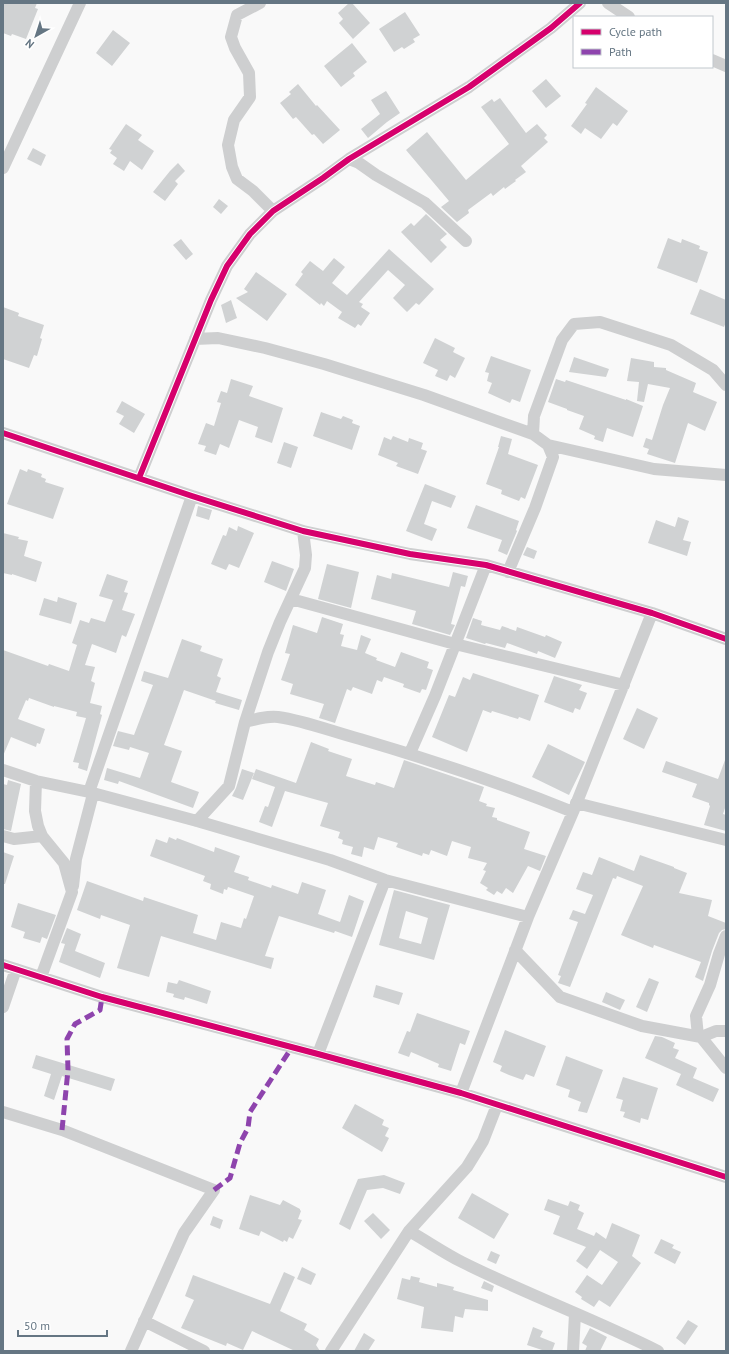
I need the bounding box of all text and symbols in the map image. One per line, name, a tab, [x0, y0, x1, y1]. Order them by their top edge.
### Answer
north arrow	[16, 16, 56, 56]
legend	[573, 16, 713, 68]
text: Cycle path	[609, 24, 662, 39]
text: N	[22, 36, 37, 51]
text: Path	[609, 44, 632, 59]
scale bar	[18, 1312, 107, 1338]
text: 50 m	[24, 1318, 50, 1333]

